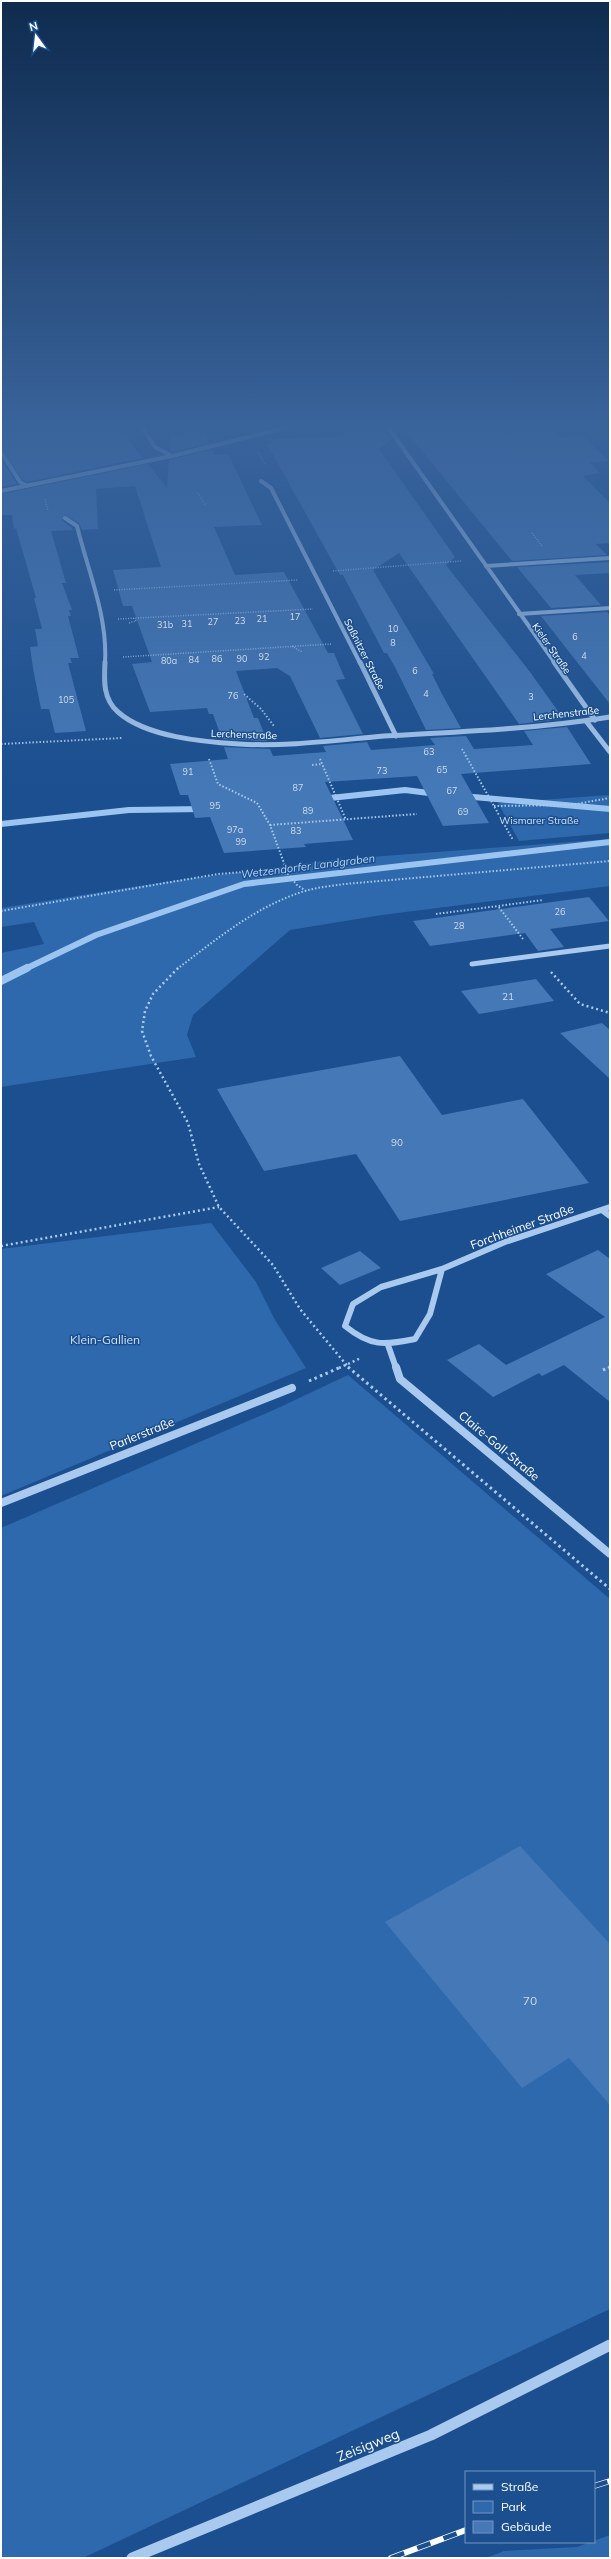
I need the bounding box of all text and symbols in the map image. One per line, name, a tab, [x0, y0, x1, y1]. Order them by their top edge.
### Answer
north arrow	[16, 16, 56, 56]
text: N	[28, 19, 39, 34]
house number: 17	[290, 611, 300, 622]
house number: 21	[257, 613, 267, 624]
house number: 23	[235, 615, 245, 626]
house number: 27	[208, 616, 218, 627]
street label: Saßnitzer Straße	[341, 616, 388, 692]
house number: 31	[182, 618, 192, 629]
house number: 31b	[157, 619, 173, 630]
street label: Kieler Straße	[529, 620, 574, 676]
house number: 10	[388, 623, 398, 634]
house number: 6	[572, 631, 578, 642]
house number: 8	[390, 637, 396, 648]
house number: 4	[581, 650, 587, 661]
house number: 92	[259, 651, 269, 662]
house number: 86	[212, 653, 222, 664]
house number: 90	[237, 653, 247, 664]
house number: 84	[189, 654, 200, 665]
house number: 80a	[161, 655, 177, 666]
house number: 6	[412, 665, 418, 676]
house number: 4	[423, 688, 429, 699]
house number: 76	[228, 690, 238, 701]
house number: 3	[528, 691, 534, 702]
house number: 105	[58, 694, 75, 705]
street label: Lerchenstraße	[532, 704, 600, 723]
street label: Lerchenstraße	[211, 727, 277, 742]
house number: 63	[424, 746, 434, 757]
house number: 65	[437, 764, 448, 775]
house number: 73	[377, 765, 387, 776]
house number: 91	[183, 766, 193, 777]
house number: 87	[293, 782, 303, 793]
house number: 67	[447, 785, 457, 796]
house number: 95	[210, 800, 221, 811]
house number: 89	[303, 805, 313, 816]
house number: 69	[458, 806, 468, 817]
park label: Wismarer Straße	[499, 814, 579, 827]
house number: 97a	[227, 824, 243, 835]
house number: 83	[291, 825, 301, 836]
house number: 99	[236, 836, 246, 847]
water label: Wetzendorfer Landgraben	[240, 851, 376, 881]
house number: 26	[555, 906, 565, 917]
house number: 28	[454, 920, 464, 931]
house number: 21	[502, 990, 514, 1003]
house number: 90	[391, 1136, 403, 1149]
street label: Forchheimer Straße	[468, 1201, 576, 1252]
park label: Klein-Gallien	[70, 1332, 140, 1347]
street label: Claire-Goll-Straße	[456, 1407, 543, 1484]
street label: Parlerstraße	[107, 1414, 176, 1453]
house number: 70	[523, 1993, 537, 2008]
street label: Zeisigweg	[334, 2424, 402, 2466]
legend	[465, 2471, 595, 2543]
text: Straße	[501, 2479, 538, 2494]
text: Park	[501, 2499, 527, 2514]
text: Gebäude	[501, 2519, 551, 2534]

